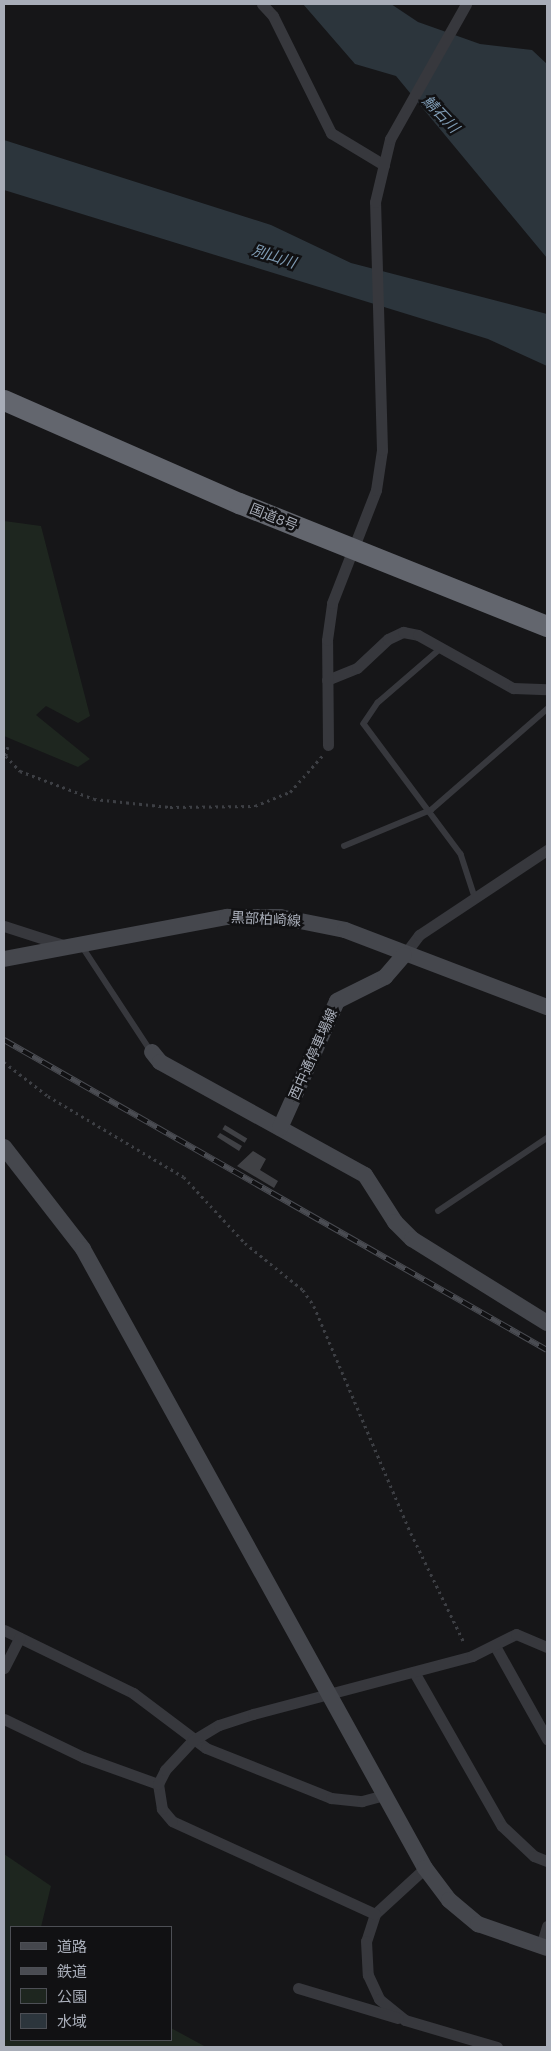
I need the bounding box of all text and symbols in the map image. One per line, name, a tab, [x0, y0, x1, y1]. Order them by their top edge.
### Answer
water label: 鯖石川	[419, 92, 463, 136]
water label: 別山川	[250, 240, 298, 272]
street label: 国道8号	[247, 500, 301, 534]
street label: 黒部柏崎線	[231, 909, 301, 929]
street label: 西中通停車場線	[285, 1006, 341, 1102]
legend	[10, 1926, 172, 2041]
text: 道路	[57, 1937, 87, 1956]
text: 鉄道	[57, 1962, 87, 1981]
text: 公園	[57, 1987, 87, 2006]
text: 水域	[57, 2012, 87, 2031]

